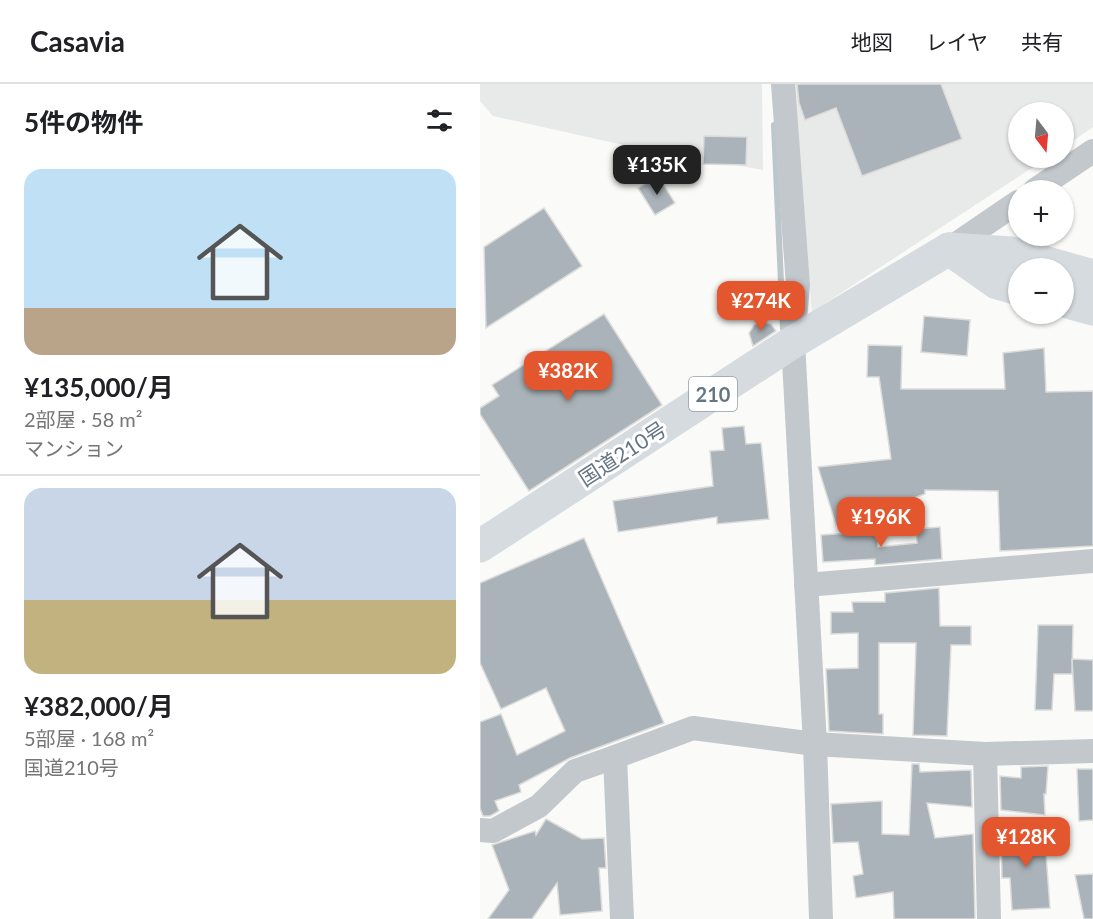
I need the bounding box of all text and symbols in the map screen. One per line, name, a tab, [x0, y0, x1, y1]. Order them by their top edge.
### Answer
text: Casavia	[30, 24, 125, 58]
text: 地図	[851, 29, 893, 54]
text: レイヤ	[926, 29, 988, 54]
text: 共有	[1021, 29, 1063, 54]
north arrow	[1008, 102, 1074, 168]
map controls	[1008, 102, 1074, 324]
icon: filters	[423, 104, 456, 137]
text: 5件の物件	[24, 106, 143, 138]
pin: ¥135K	[615, 145, 699, 196]
text: ¥135K	[627, 152, 687, 176]
button: +	[1008, 180, 1074, 246]
icon: home	[186, 208, 294, 316]
button: −	[1008, 258, 1074, 324]
pin: ¥274K	[719, 281, 803, 332]
text: ¥274K	[731, 288, 791, 312]
pin: ¥382K	[526, 351, 610, 402]
text: ¥382K	[538, 358, 598, 382]
text: ¥135,000/月	[24, 371, 174, 403]
road number: 210	[689, 377, 737, 411]
text: 2部屋 · 58 m²	[24, 407, 143, 431]
street label: 国道210号	[573, 415, 671, 491]
text: マンション	[24, 436, 124, 460]
pin: ¥196K	[839, 497, 923, 548]
text: ¥196K	[851, 504, 911, 528]
icon: home	[186, 527, 294, 635]
text: ¥382,000/月	[24, 690, 174, 722]
text: 5部屋 · 168 m²	[24, 726, 154, 750]
text: 国道210号	[24, 755, 119, 779]
pin: ¥128K	[984, 817, 1068, 868]
text: ¥128K	[996, 824, 1056, 848]

